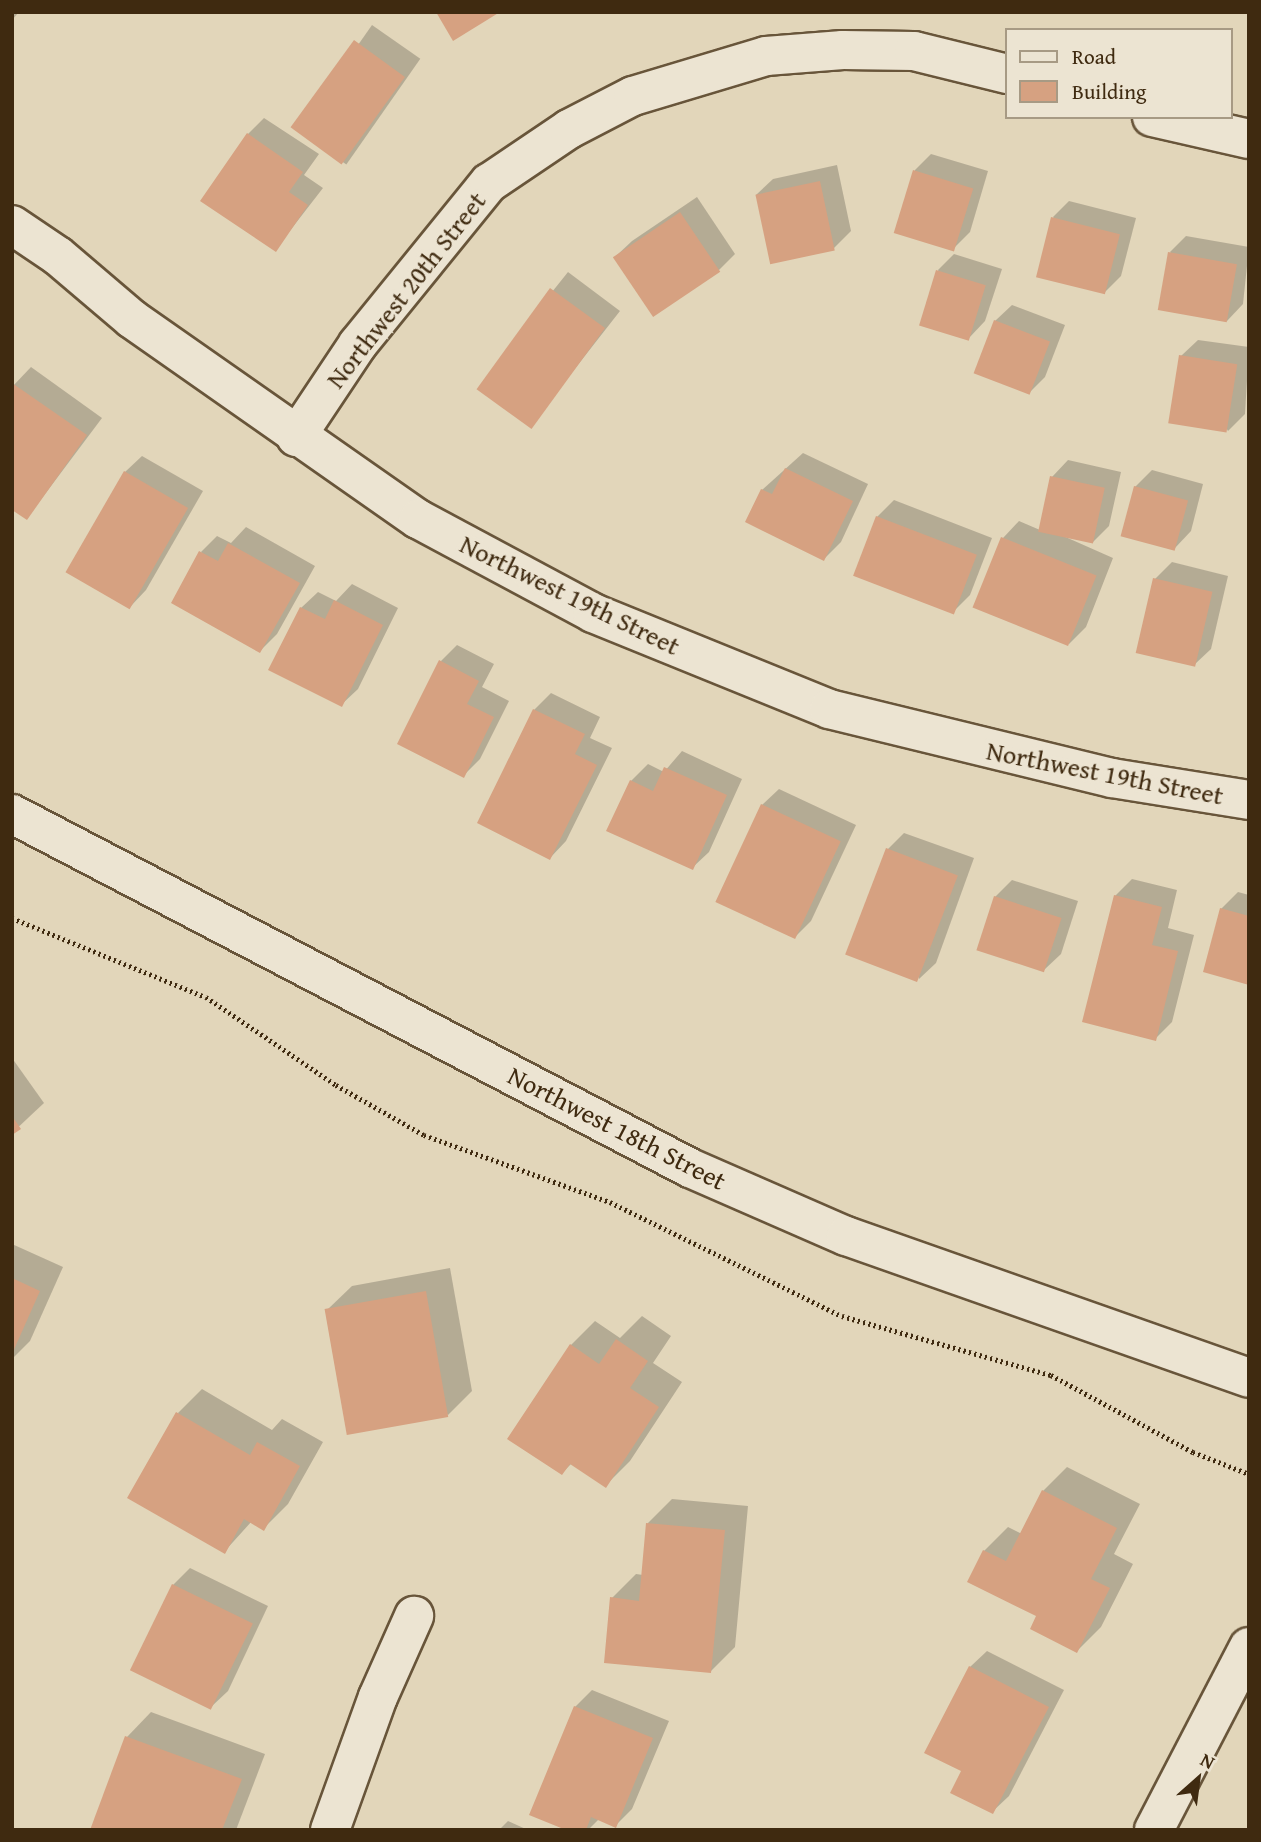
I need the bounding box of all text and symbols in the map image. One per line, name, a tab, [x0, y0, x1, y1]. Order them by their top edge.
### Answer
legend	[1006, 28, 1233, 119]
text: Road	[1072, 41, 1116, 72]
text: Building	[1072, 76, 1146, 107]
street label: Northwest 20th Street	[320, 186, 492, 394]
street label: Northwest 19th Street	[455, 528, 685, 662]
street label: Northwest 19th Street	[984, 735, 1226, 811]
street label: Northwest 18th Street	[503, 1060, 731, 1196]
north arrow	[1163, 1744, 1233, 1814]
text: N	[1196, 1745, 1220, 1776]

